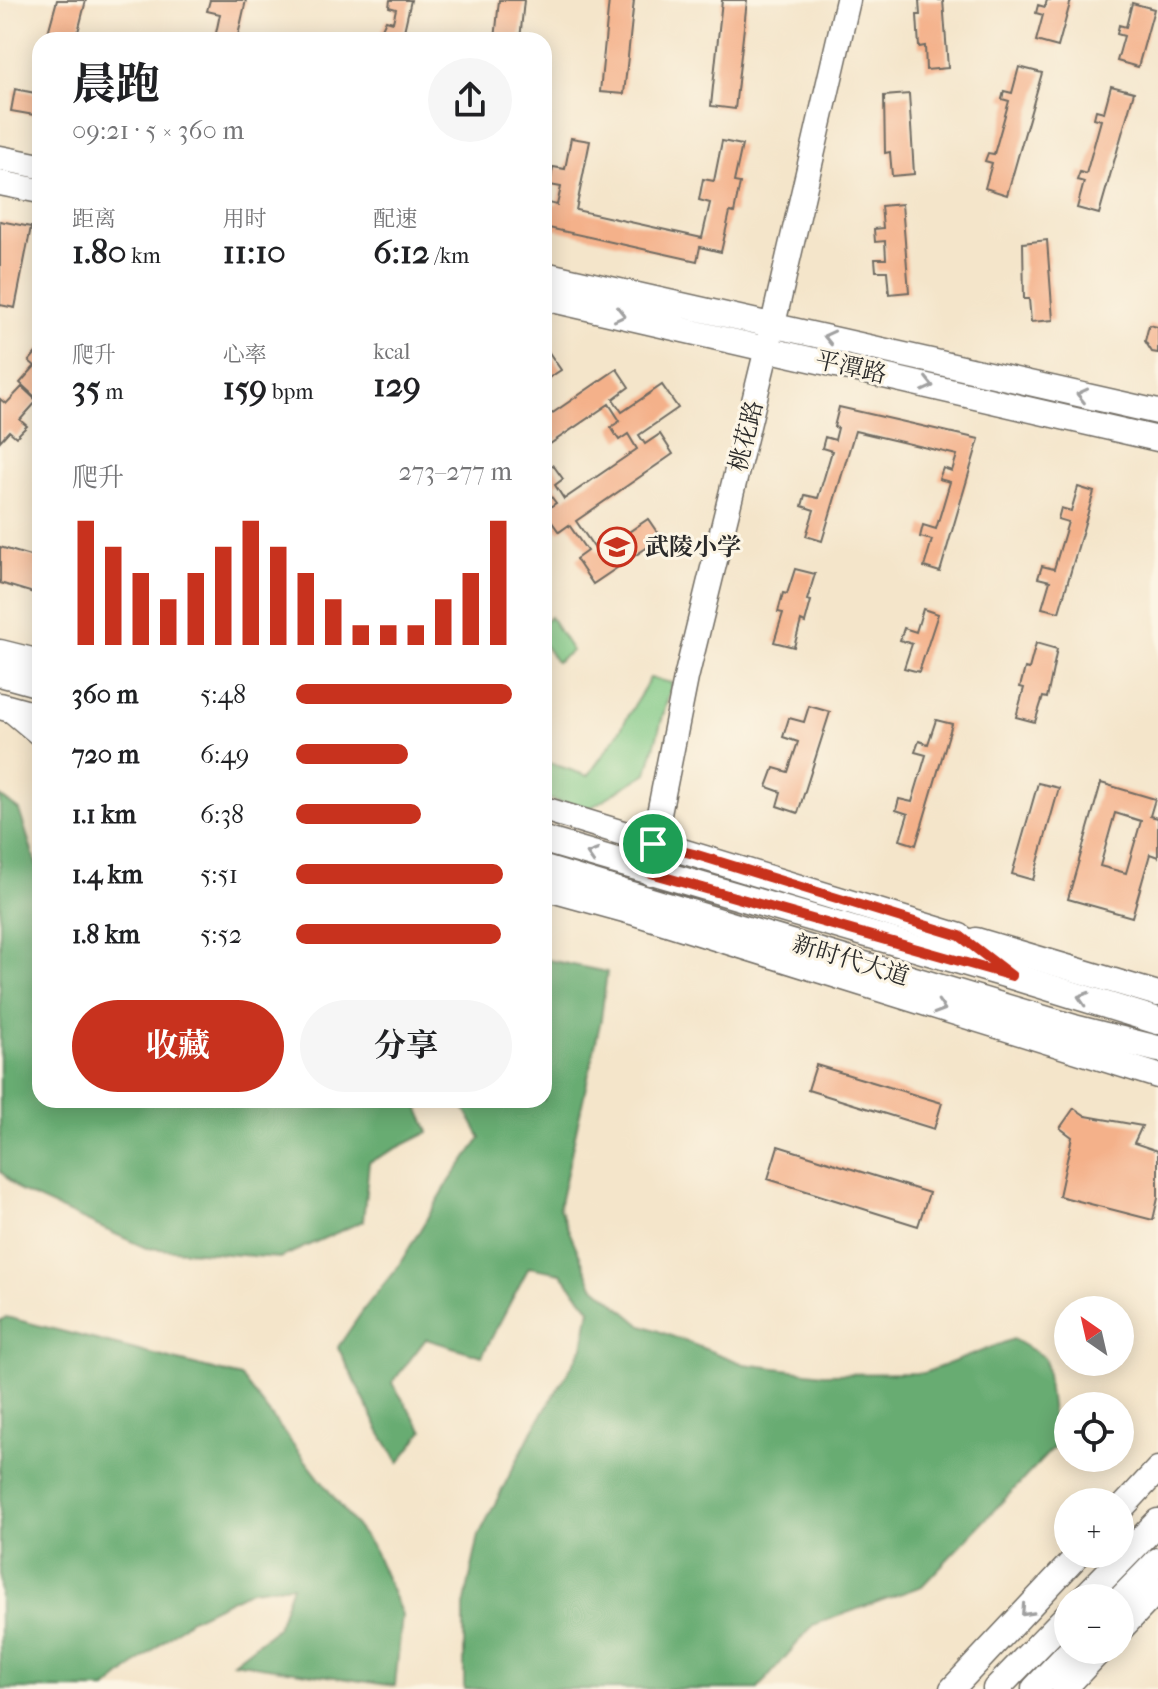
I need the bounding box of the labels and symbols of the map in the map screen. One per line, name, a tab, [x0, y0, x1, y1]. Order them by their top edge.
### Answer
one-way arrow	[613, 306, 626, 323]
one-way arrow	[822, 329, 836, 346]
street label: 平潭路	[813, 345, 889, 389]
one-way arrow	[921, 376, 935, 393]
one-way arrow	[1076, 387, 1089, 404]
street label: 桃花路	[724, 398, 768, 474]
school or university icon: 武陵小学	[596, 526, 638, 568]
place label: 武陵小学	[645, 533, 741, 561]
pin	[619, 810, 687, 878]
one-way arrow	[585, 848, 599, 864]
street label: 新时代大道	[790, 929, 912, 991]
one-way arrow	[1077, 991, 1091, 1007]
one-way arrow	[933, 999, 947, 1015]
north arrow	[1054, 1296, 1134, 1376]
one-way arrow	[1021, 1602, 1035, 1616]

